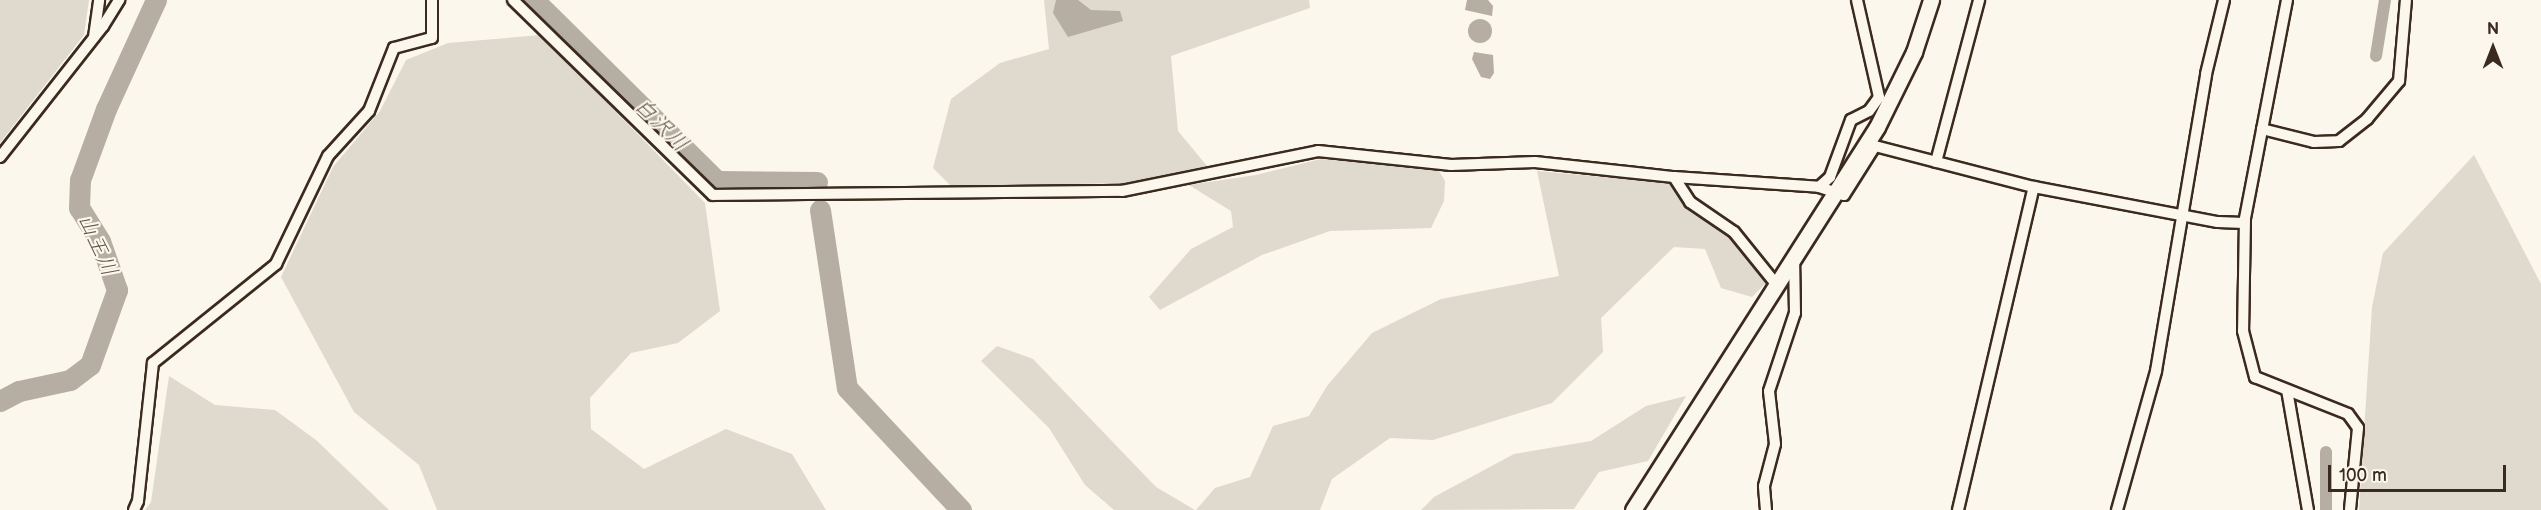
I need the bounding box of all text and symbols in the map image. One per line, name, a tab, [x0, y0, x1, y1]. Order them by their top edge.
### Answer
north arrow	[2463, 18, 2523, 78]
text: N	[2487, 20, 2499, 39]
water label: 白沢川	[628, 92, 694, 158]
water label: 山王川	[72, 209, 122, 281]
scale bar	[2331, 453, 2510, 491]
text: 100 m	[2339, 465, 2387, 486]

